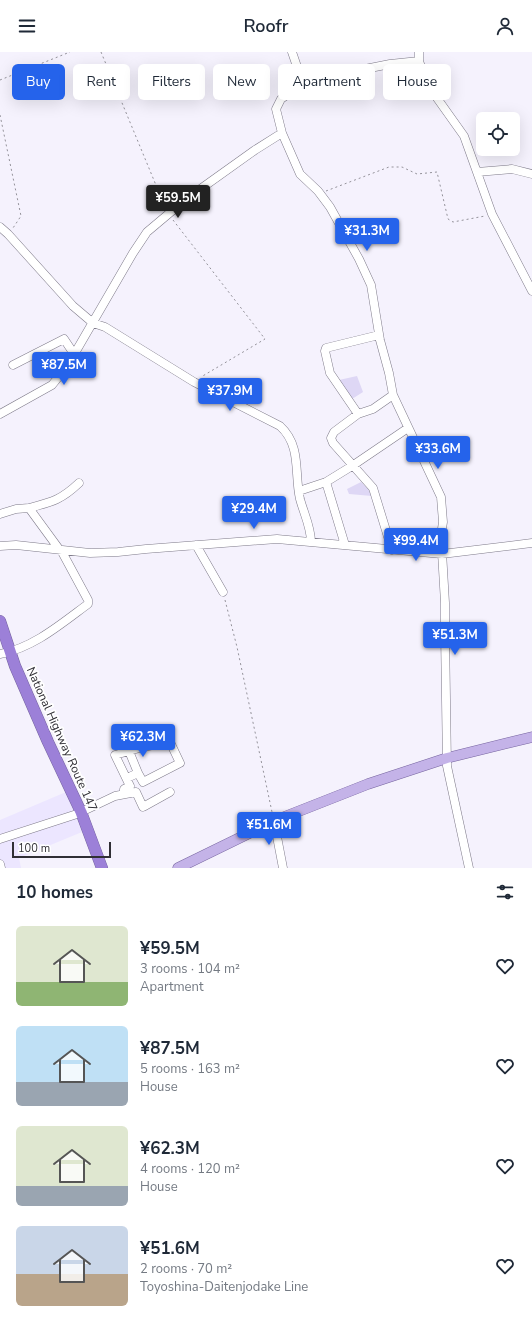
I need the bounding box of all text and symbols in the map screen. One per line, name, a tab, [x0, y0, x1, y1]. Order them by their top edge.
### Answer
text: Roofr	[243, 14, 289, 38]
icon: menu	[16, 15, 38, 37]
icon: person	[494, 15, 516, 37]
chip: Buy	[12, 64, 65, 100]
chip: Rent	[73, 64, 130, 100]
chip: Filters	[138, 64, 205, 100]
chip: New	[213, 64, 270, 100]
chip: Apartment	[278, 64, 375, 100]
chip: House	[383, 64, 451, 100]
map controls	[476, 112, 520, 156]
button: locate	[476, 112, 520, 156]
pin: ¥59.5M	[145, 185, 211, 219]
text: ¥59.5M	[155, 189, 201, 207]
pin: ¥31.3M	[334, 218, 400, 252]
text: ¥31.3M	[344, 222, 390, 240]
pin: ¥87.5M	[31, 352, 97, 386]
text: ¥87.5M	[41, 356, 87, 374]
pin: ¥37.9M	[197, 378, 263, 412]
text: ¥37.9M	[207, 382, 253, 400]
pin: ¥33.6M	[405, 436, 471, 470]
text: ¥33.6M	[415, 440, 461, 458]
pin: ¥29.4M	[221, 496, 287, 530]
text: ¥29.4M	[231, 500, 277, 518]
pin: ¥99.4M	[383, 528, 449, 562]
text: ¥99.4M	[393, 532, 439, 550]
pin: ¥51.3M	[422, 622, 488, 656]
text: ¥51.3M	[432, 626, 478, 644]
street label: National Highway Route 147	[23, 664, 101, 814]
pin: ¥62.3M	[110, 724, 176, 758]
text: ¥62.3M	[120, 728, 166, 746]
pin: ¥51.6M	[236, 812, 302, 846]
text: ¥51.6M	[246, 816, 292, 834]
scale bar	[12, 840, 111, 859]
text: 100 m	[18, 841, 50, 856]
text: 10 homes	[16, 881, 93, 904]
icon: filters	[494, 881, 516, 903]
text: ¥59.5M	[140, 937, 200, 960]
icon: home	[48, 942, 96, 990]
icon: heart	[494, 955, 516, 977]
text: 3 rooms · 104 m²	[140, 960, 240, 978]
text: Apartment	[140, 978, 203, 996]
text: ¥87.5M	[140, 1037, 200, 1060]
icon: home	[48, 1042, 96, 1090]
icon: heart	[494, 1055, 516, 1077]
text: 5 rooms · 163 m²	[140, 1060, 240, 1078]
text: House	[140, 1078, 178, 1096]
text: ¥62.3M	[140, 1137, 200, 1160]
icon: home	[48, 1142, 96, 1190]
icon: heart	[494, 1155, 516, 1177]
text: 4 rooms · 120 m²	[140, 1160, 240, 1178]
text: House	[140, 1178, 178, 1196]
text: ¥51.6M	[140, 1237, 200, 1260]
icon: home	[48, 1242, 96, 1290]
icon: heart	[494, 1255, 516, 1277]
text: 2 rooms · 70 m²	[140, 1260, 232, 1278]
text: Toyoshina-Daitenjodake Line	[140, 1278, 308, 1296]

